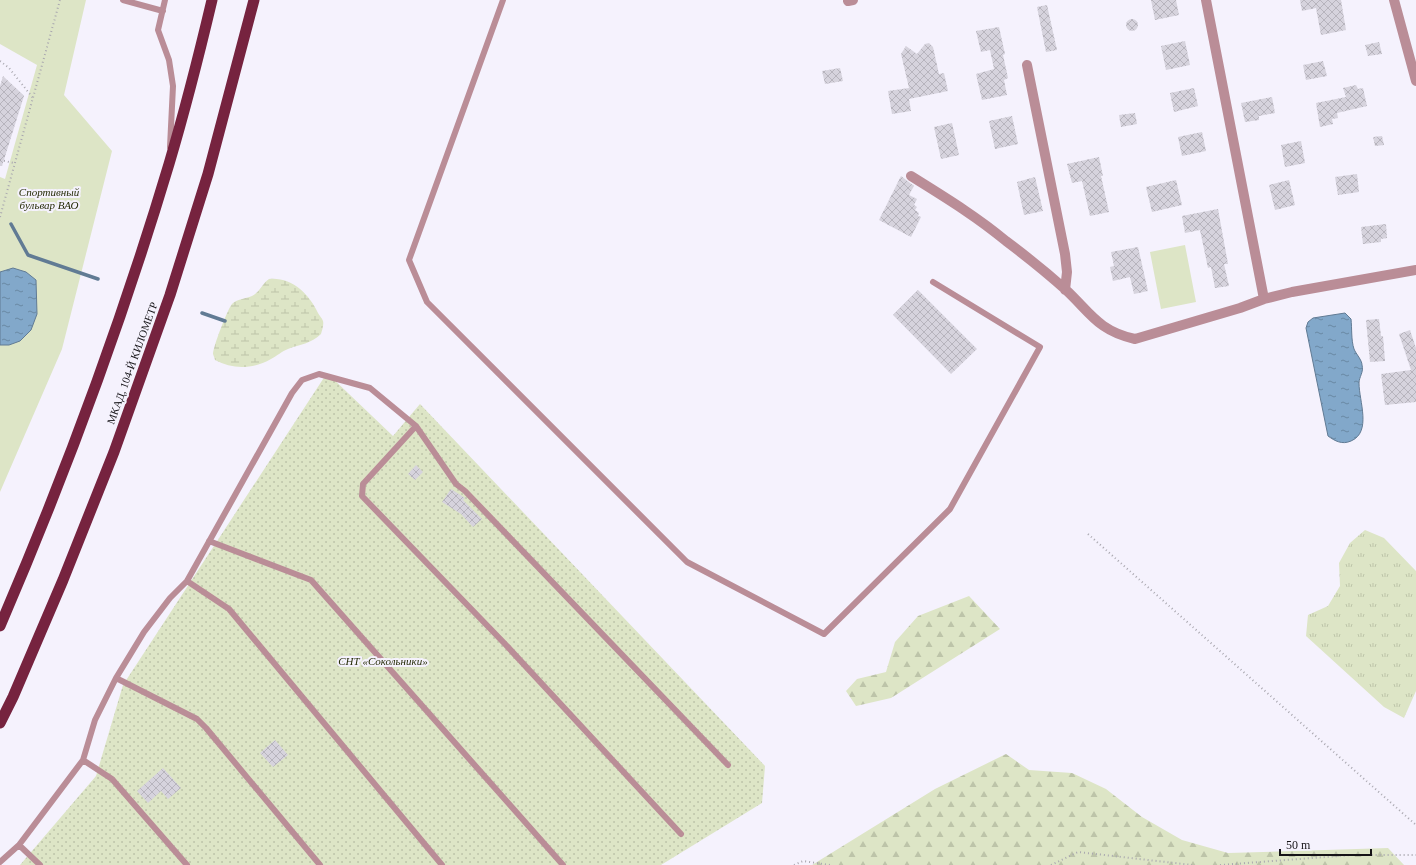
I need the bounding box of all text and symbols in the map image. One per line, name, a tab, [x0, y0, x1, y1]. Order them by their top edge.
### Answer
park label: Спортивный бульвар ВАО	[19, 186, 80, 211]
street label: МКАД, 104-Й КИЛОМЕТР	[104, 300, 160, 426]
park label: СНТ «Сокольники»	[338, 655, 428, 667]
scale bar	[1280, 831, 1371, 857]
text: 50 m	[1286, 838, 1311, 852]

